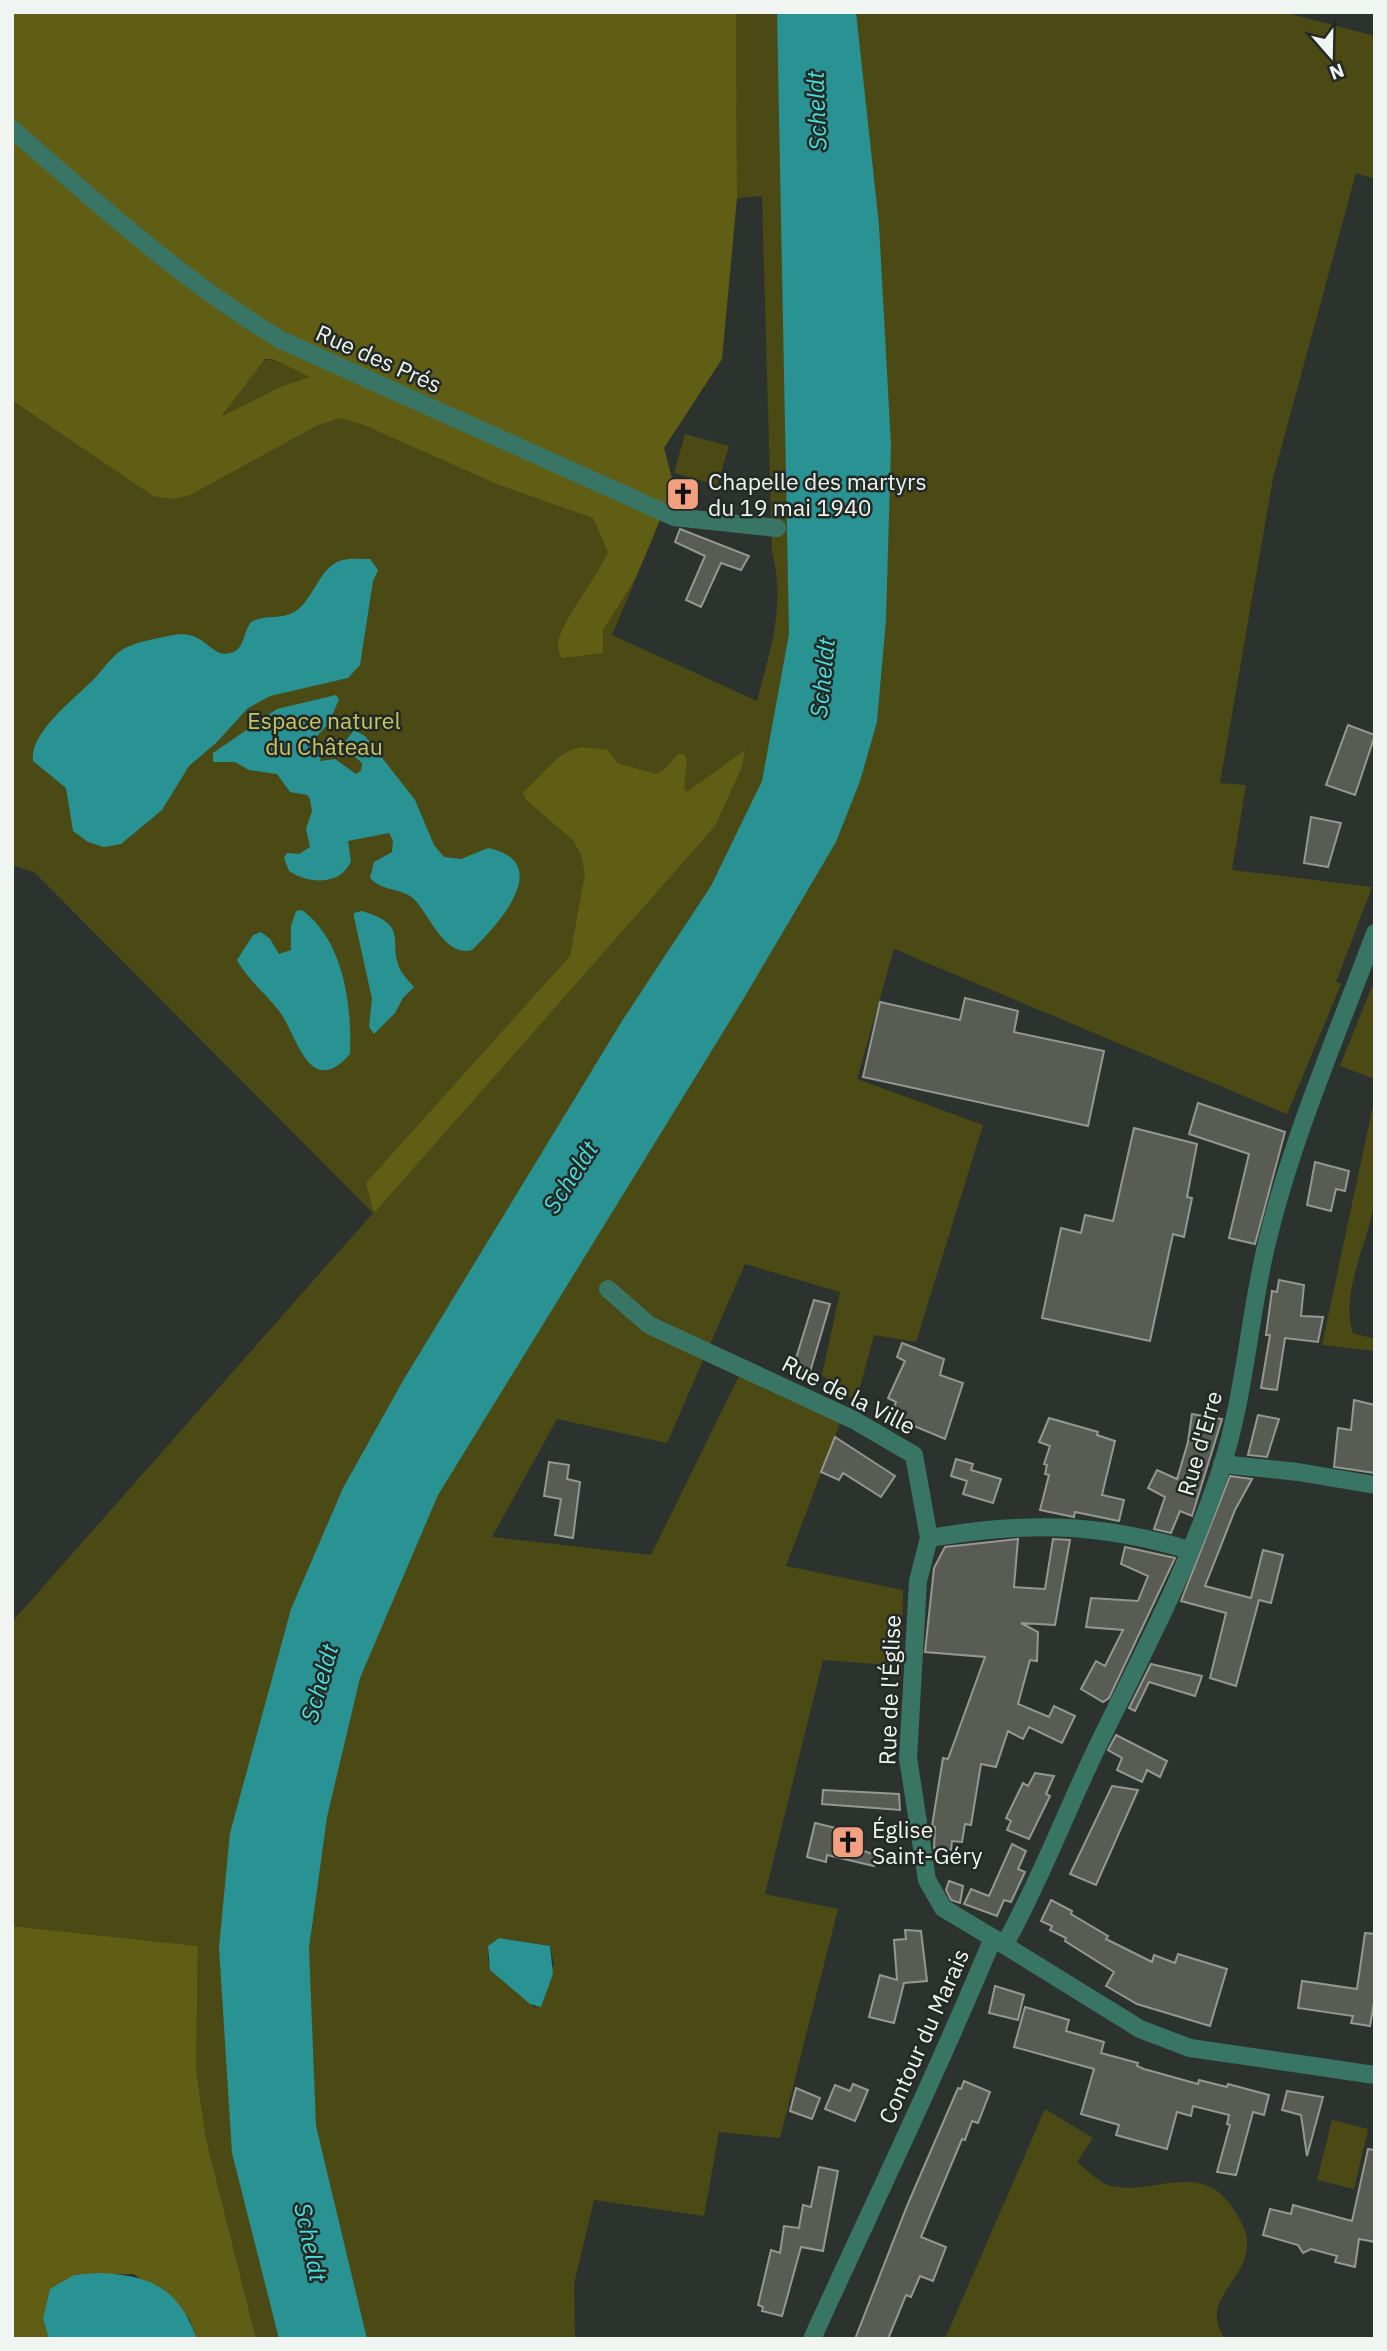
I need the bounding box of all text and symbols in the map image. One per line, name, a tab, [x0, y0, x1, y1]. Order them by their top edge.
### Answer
north arrow	[1296, 21, 1366, 91]
text: N	[1326, 58, 1347, 86]
water label: Scheldt	[799, 69, 833, 151]
street label: Rue des Prés	[312, 317, 446, 399]
place label: Chapelle des martyrs du 19 mai 1940	[708, 466, 927, 522]
church icon: Chapelle des martyrs du 19 mai 1940	[664, 475, 702, 513]
water label: Scheldt	[802, 636, 842, 719]
park label: Espace naturel du Château	[247, 705, 401, 761]
water label: Scheldt	[535, 1134, 606, 1219]
street label: Rue de la Ville	[777, 1347, 921, 1441]
street label: Rue d'Erre	[1170, 1387, 1228, 1499]
street label: Rue de l'Église	[871, 1614, 907, 1766]
water label: Scheldt	[293, 1639, 346, 1726]
place label: Église Saint-Géry	[872, 1814, 983, 1870]
church icon: Église Saint-Géry	[829, 1823, 867, 1861]
street label: Contour du Marais	[871, 1944, 975, 2128]
water label: Scheldt	[287, 2200, 335, 2285]

